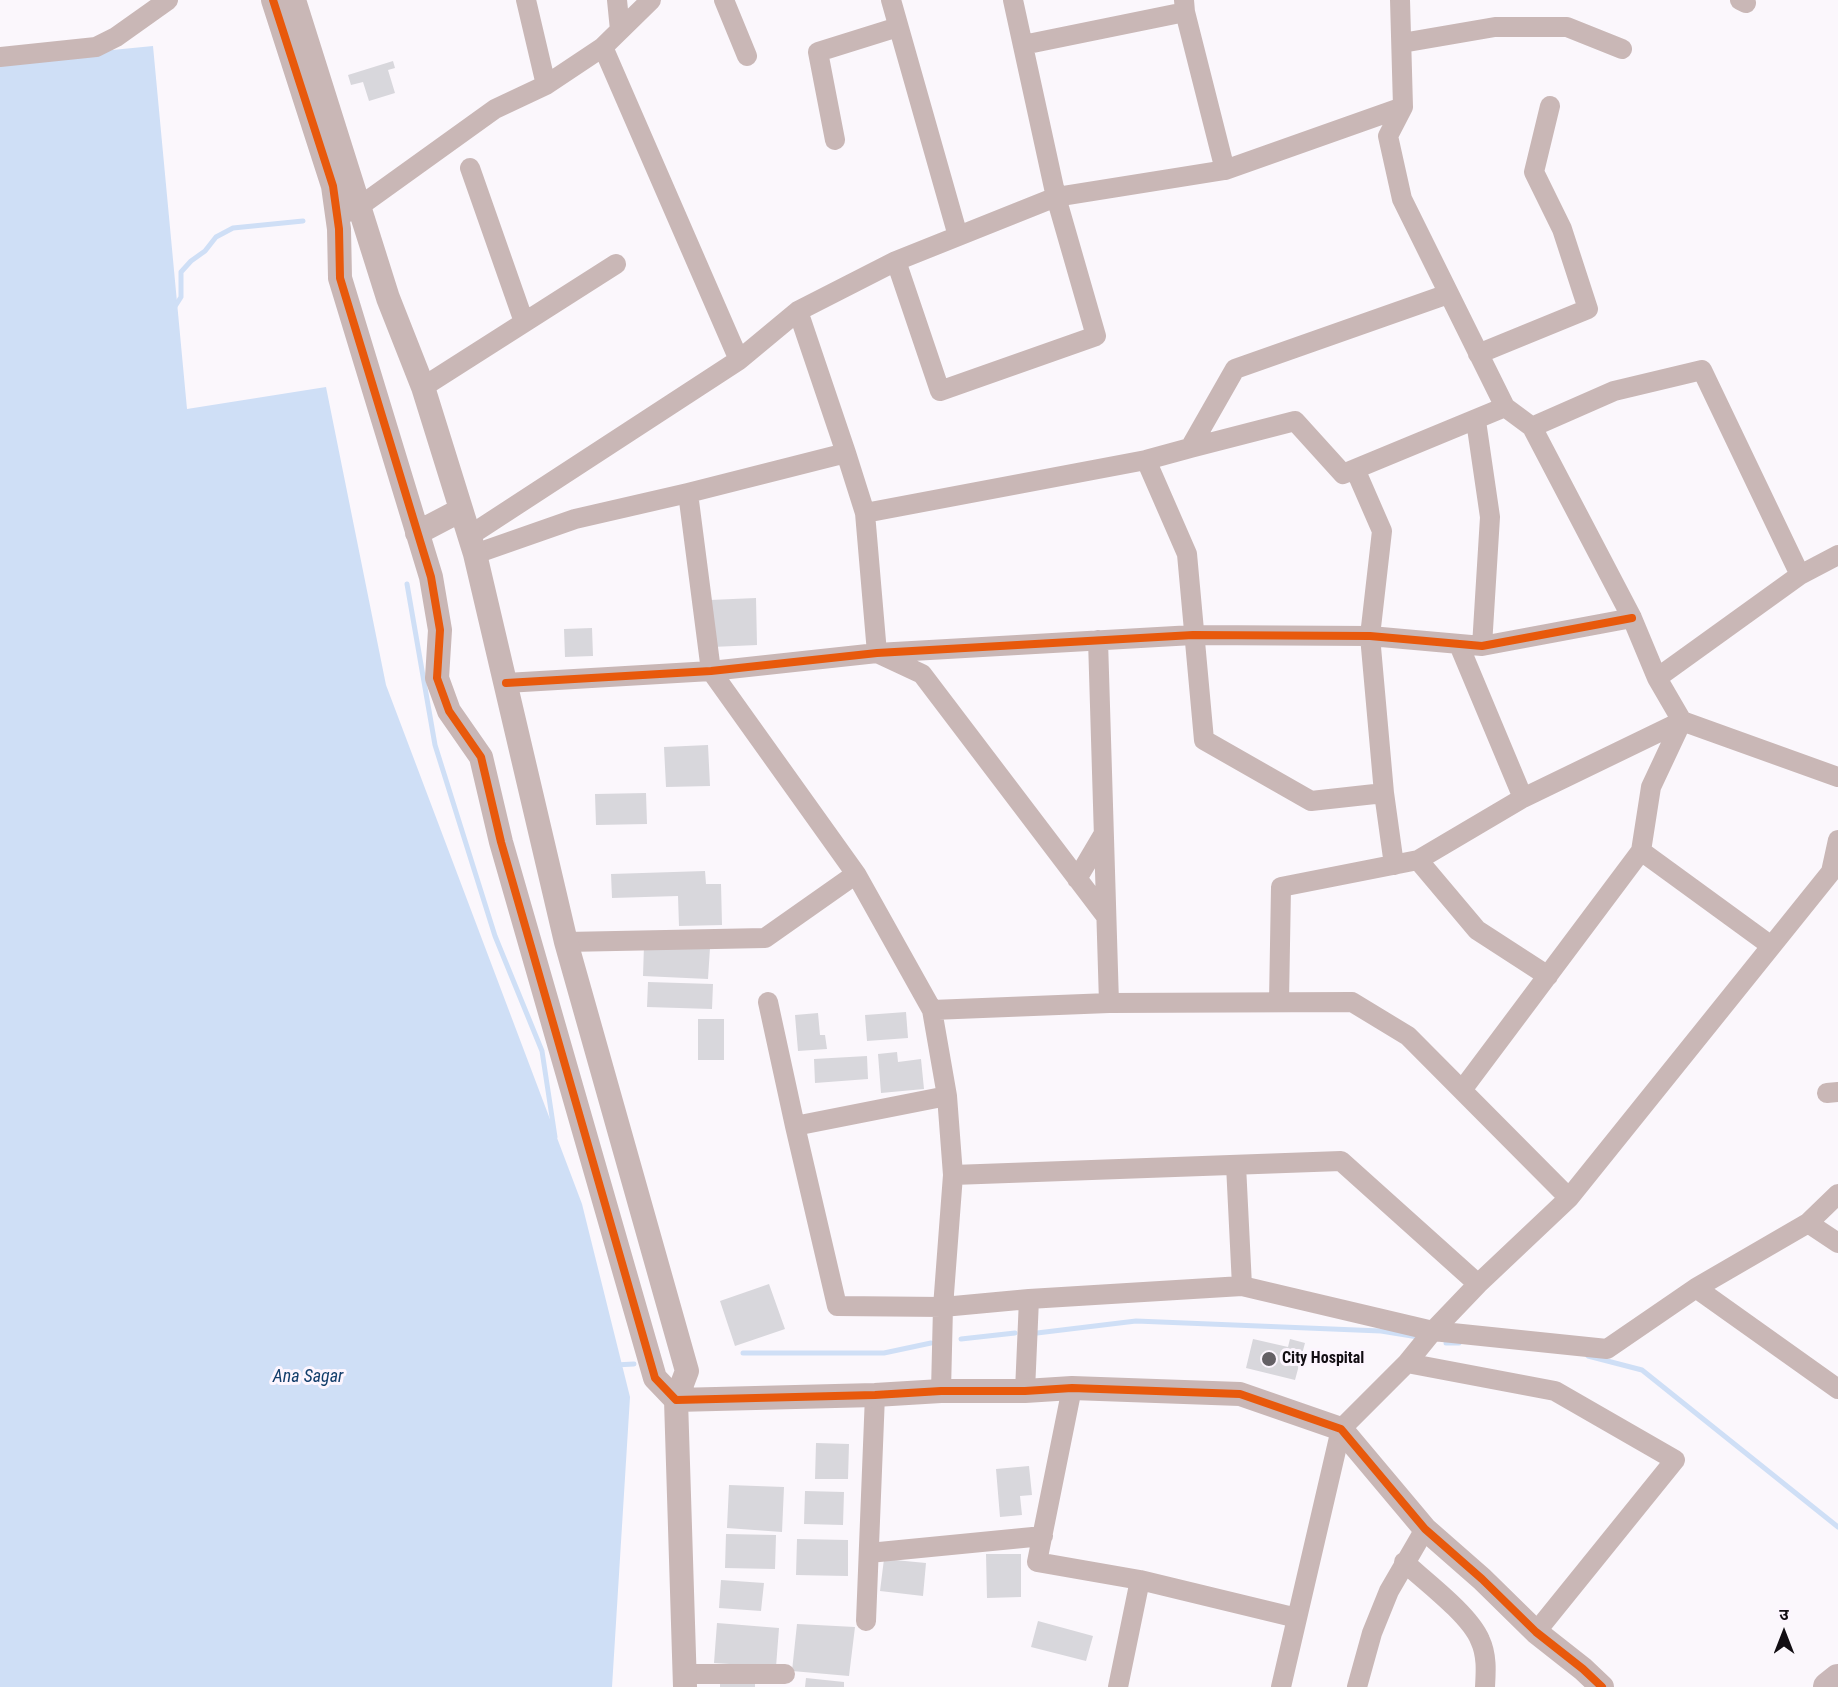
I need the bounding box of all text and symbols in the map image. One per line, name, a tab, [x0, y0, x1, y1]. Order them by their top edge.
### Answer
place label: City Hospital	[1282, 1349, 1364, 1369]
marker: City Hospital	[1260, 1350, 1278, 1368]
water label: Ana Sagar	[273, 1366, 343, 1388]
north arrow	[1754, 1603, 1814, 1663]
text: उ	[1779, 1605, 1789, 1624]

